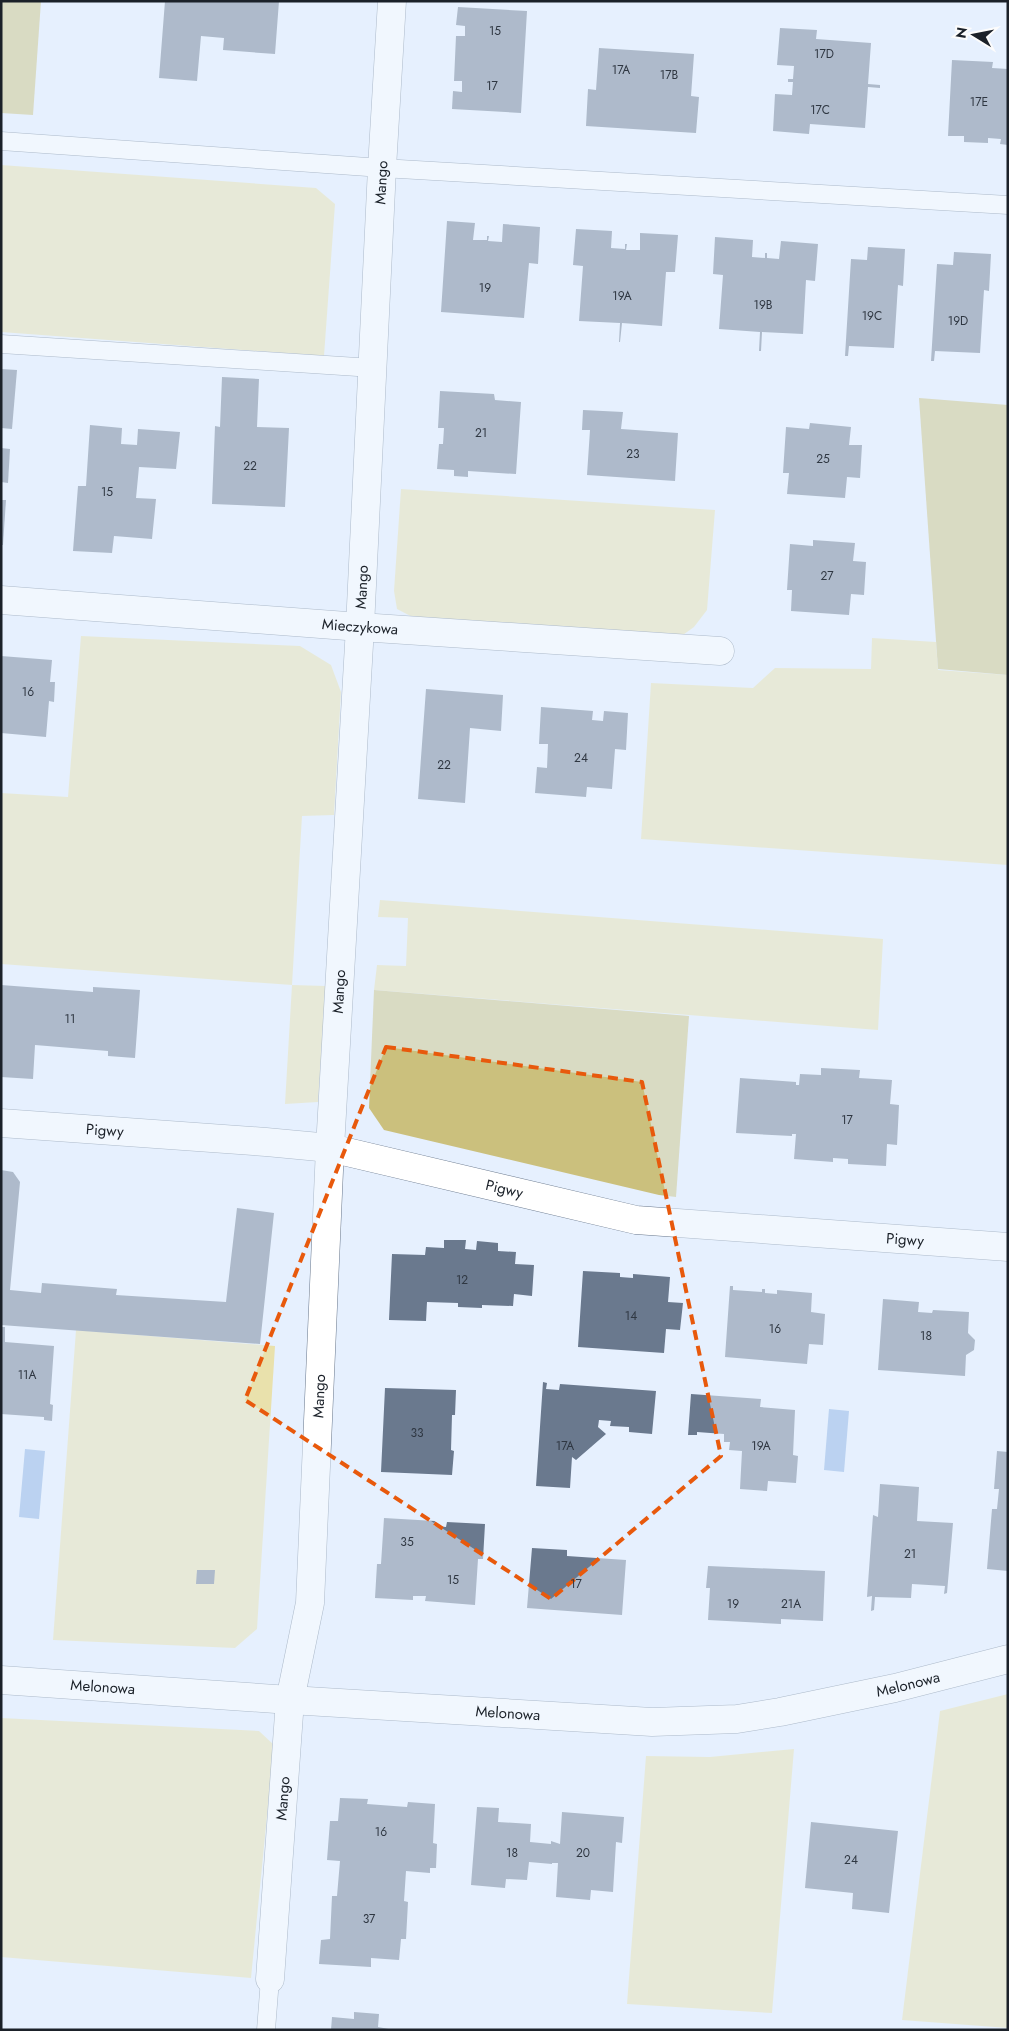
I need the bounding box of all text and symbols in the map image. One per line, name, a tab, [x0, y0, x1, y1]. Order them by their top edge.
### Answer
north arrow	[949, 10, 999, 60]
house number: 15	[489, 22, 501, 40]
text: N	[950, 26, 972, 40]
house number: 17D	[814, 45, 834, 63]
house number: 17A	[612, 61, 630, 79]
house number: 17B	[660, 66, 678, 84]
house number: 17	[486, 77, 499, 95]
house number: 17E	[970, 93, 988, 111]
house number: 17C	[810, 101, 830, 119]
street label: Mango	[369, 160, 393, 205]
house number: 19	[479, 279, 491, 297]
house number: 19A	[612, 287, 632, 305]
house number: 19B	[753, 296, 773, 314]
house number: 19C	[862, 307, 882, 325]
house number: 19D	[948, 312, 968, 330]
house number: 21	[475, 424, 487, 442]
house number: 23	[626, 445, 640, 463]
house number: 25	[816, 450, 830, 468]
house number: 22	[243, 457, 257, 475]
house number: 15	[101, 483, 113, 501]
street label: Mango	[350, 565, 374, 610]
house number: 27	[820, 567, 834, 585]
street label: Mieczykowa	[321, 613, 399, 641]
house number: 16	[22, 683, 34, 701]
house number: 24	[574, 749, 588, 767]
house number: 22	[437, 756, 451, 774]
street label: Mango	[327, 969, 351, 1014]
house number: 11	[65, 1010, 75, 1028]
house number: 17	[841, 1111, 854, 1129]
street label: Pigwy	[85, 1118, 125, 1143]
street label: Pigwy	[483, 1174, 526, 1204]
street label: Pigwy	[885, 1227, 925, 1252]
house number: 12	[456, 1271, 468, 1289]
house number: 14	[625, 1307, 637, 1325]
house number: 16	[769, 1320, 781, 1338]
house number: 18	[920, 1327, 932, 1345]
house number: 11A	[18, 1366, 36, 1384]
street label: Mango	[307, 1373, 331, 1418]
house number: 33	[410, 1424, 424, 1442]
house number: 17A	[556, 1437, 574, 1455]
house number: 19A	[751, 1437, 771, 1455]
house number: 35	[400, 1533, 414, 1551]
house number: 21	[904, 1545, 916, 1563]
house number: 15	[447, 1571, 459, 1589]
house number: 17	[570, 1575, 583, 1593]
house number: 19	[727, 1595, 739, 1613]
house number: 21A	[781, 1595, 801, 1613]
street label: Melonowa	[874, 1666, 942, 1703]
street label: Melonowa	[70, 1674, 136, 1700]
street label: Melonowa	[475, 1700, 541, 1726]
street label: Mango	[270, 1776, 295, 1821]
house number: 16	[375, 1823, 387, 1841]
house number: 18	[506, 1844, 518, 1862]
house number: 20	[576, 1844, 590, 1862]
house number: 24	[844, 1851, 858, 1869]
house number: 37	[363, 1910, 376, 1928]

